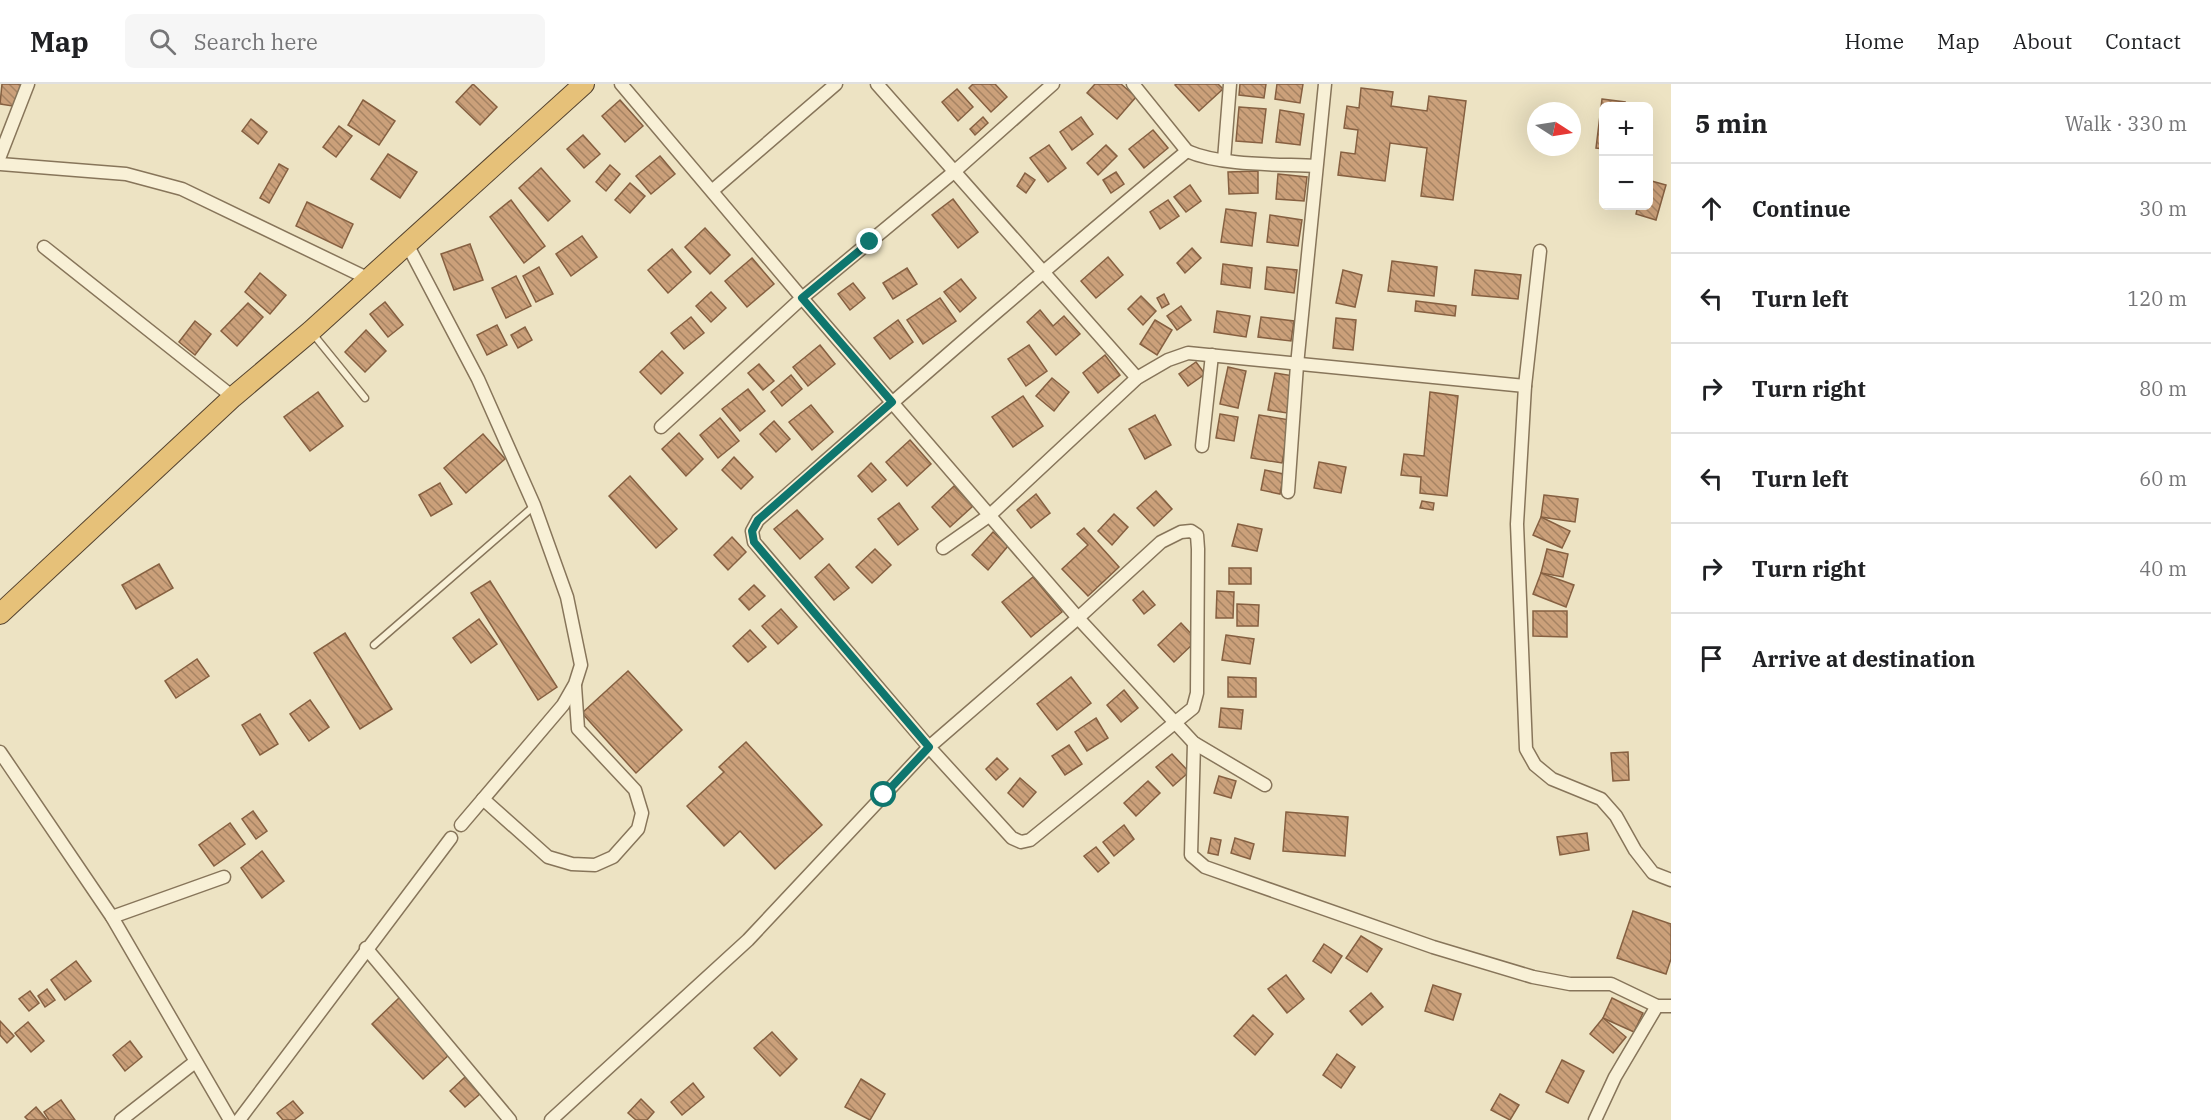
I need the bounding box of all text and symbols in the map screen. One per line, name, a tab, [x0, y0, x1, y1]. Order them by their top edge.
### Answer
search box	[125, 14, 545, 68]
text: Map	[30, 23, 89, 60]
icon: search	[146, 25, 179, 58]
text: Search here	[194, 27, 318, 56]
text: Home	[1844, 27, 1904, 55]
text: Map	[1937, 27, 1980, 55]
text: About	[2013, 27, 2072, 55]
text: Contact	[2105, 27, 2181, 55]
north arrow	[1527, 102, 1581, 156]
map controls	[1599, 102, 1653, 210]
button: +	[1599, 102, 1653, 156]
text: 5 min	[1695, 106, 1768, 140]
text: Walk · 330 m	[2065, 110, 2187, 137]
button: −	[1599, 156, 1653, 210]
icon: ahead	[1695, 192, 1728, 225]
text: Continue	[1752, 194, 1851, 223]
text: 30 m	[2139, 195, 2187, 222]
route end	[856, 228, 882, 254]
icon: left	[1695, 282, 1728, 315]
text: Turn left	[1752, 284, 1848, 313]
text: 120 m	[2127, 285, 2187, 312]
icon: right	[1695, 372, 1728, 405]
text: Turn right	[1752, 374, 1866, 403]
text: 80 m	[2139, 375, 2187, 402]
icon: left	[1695, 462, 1728, 495]
text: Turn left	[1752, 464, 1848, 493]
text: 60 m	[2139, 465, 2187, 492]
icon: right	[1695, 552, 1728, 585]
text: Turn right	[1752, 554, 1866, 583]
text: 40 m	[2139, 555, 2187, 582]
icon: arrive	[1695, 642, 1728, 675]
text: Arrive at destination	[1752, 644, 1975, 673]
route start	[870, 781, 896, 807]

